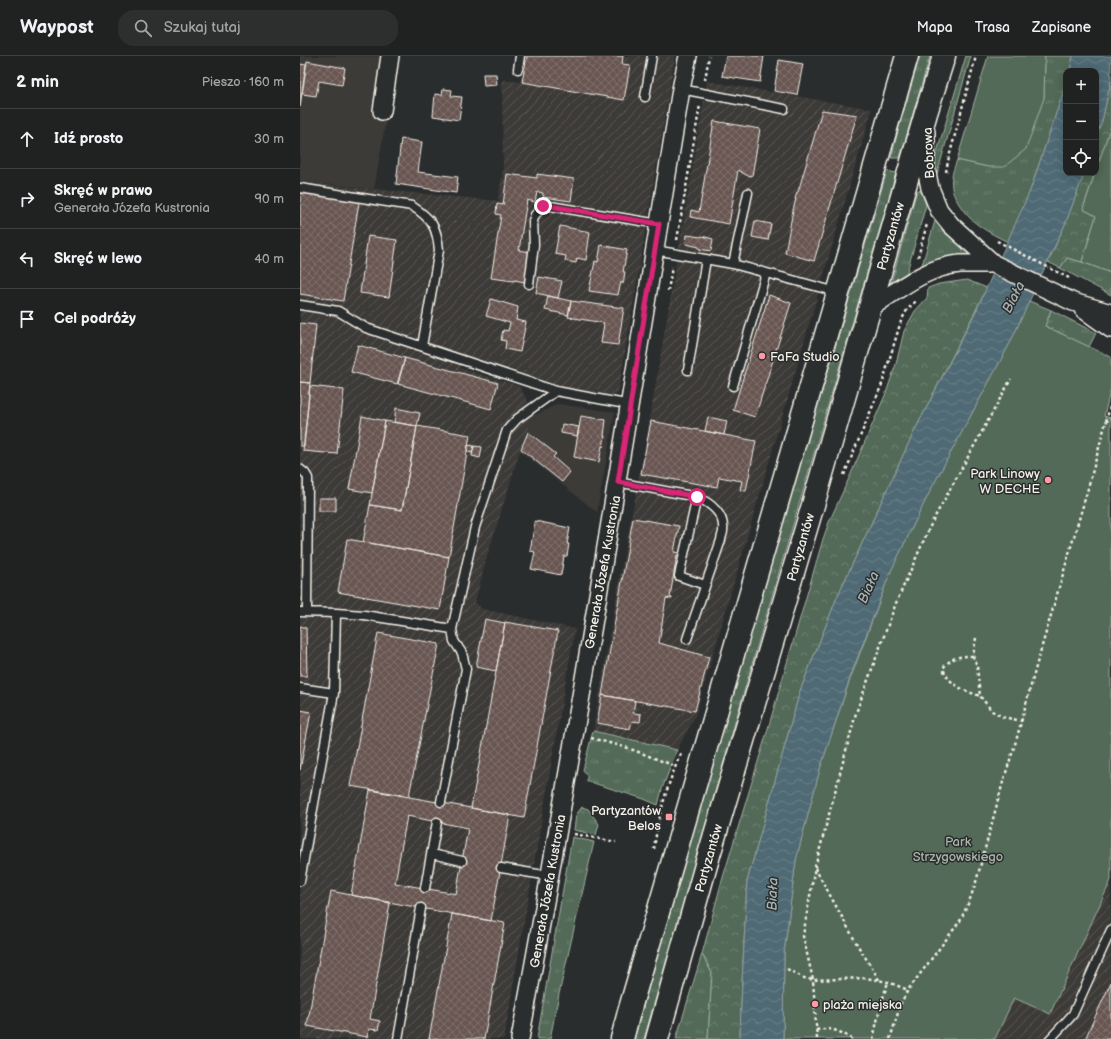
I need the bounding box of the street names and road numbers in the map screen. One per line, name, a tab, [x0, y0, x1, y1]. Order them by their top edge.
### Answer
street label: Bobrowa	[920, 127, 938, 179]
street label: Partyzantów	[874, 200, 908, 272]
street label: Generała Józefa Kustronia	[582, 494, 624, 650]
street label: Partyzantów	[784, 511, 818, 583]
street label: Generała Józefa Kustronia	[527, 813, 569, 969]
street label: Partyzantów	[692, 822, 726, 894]

